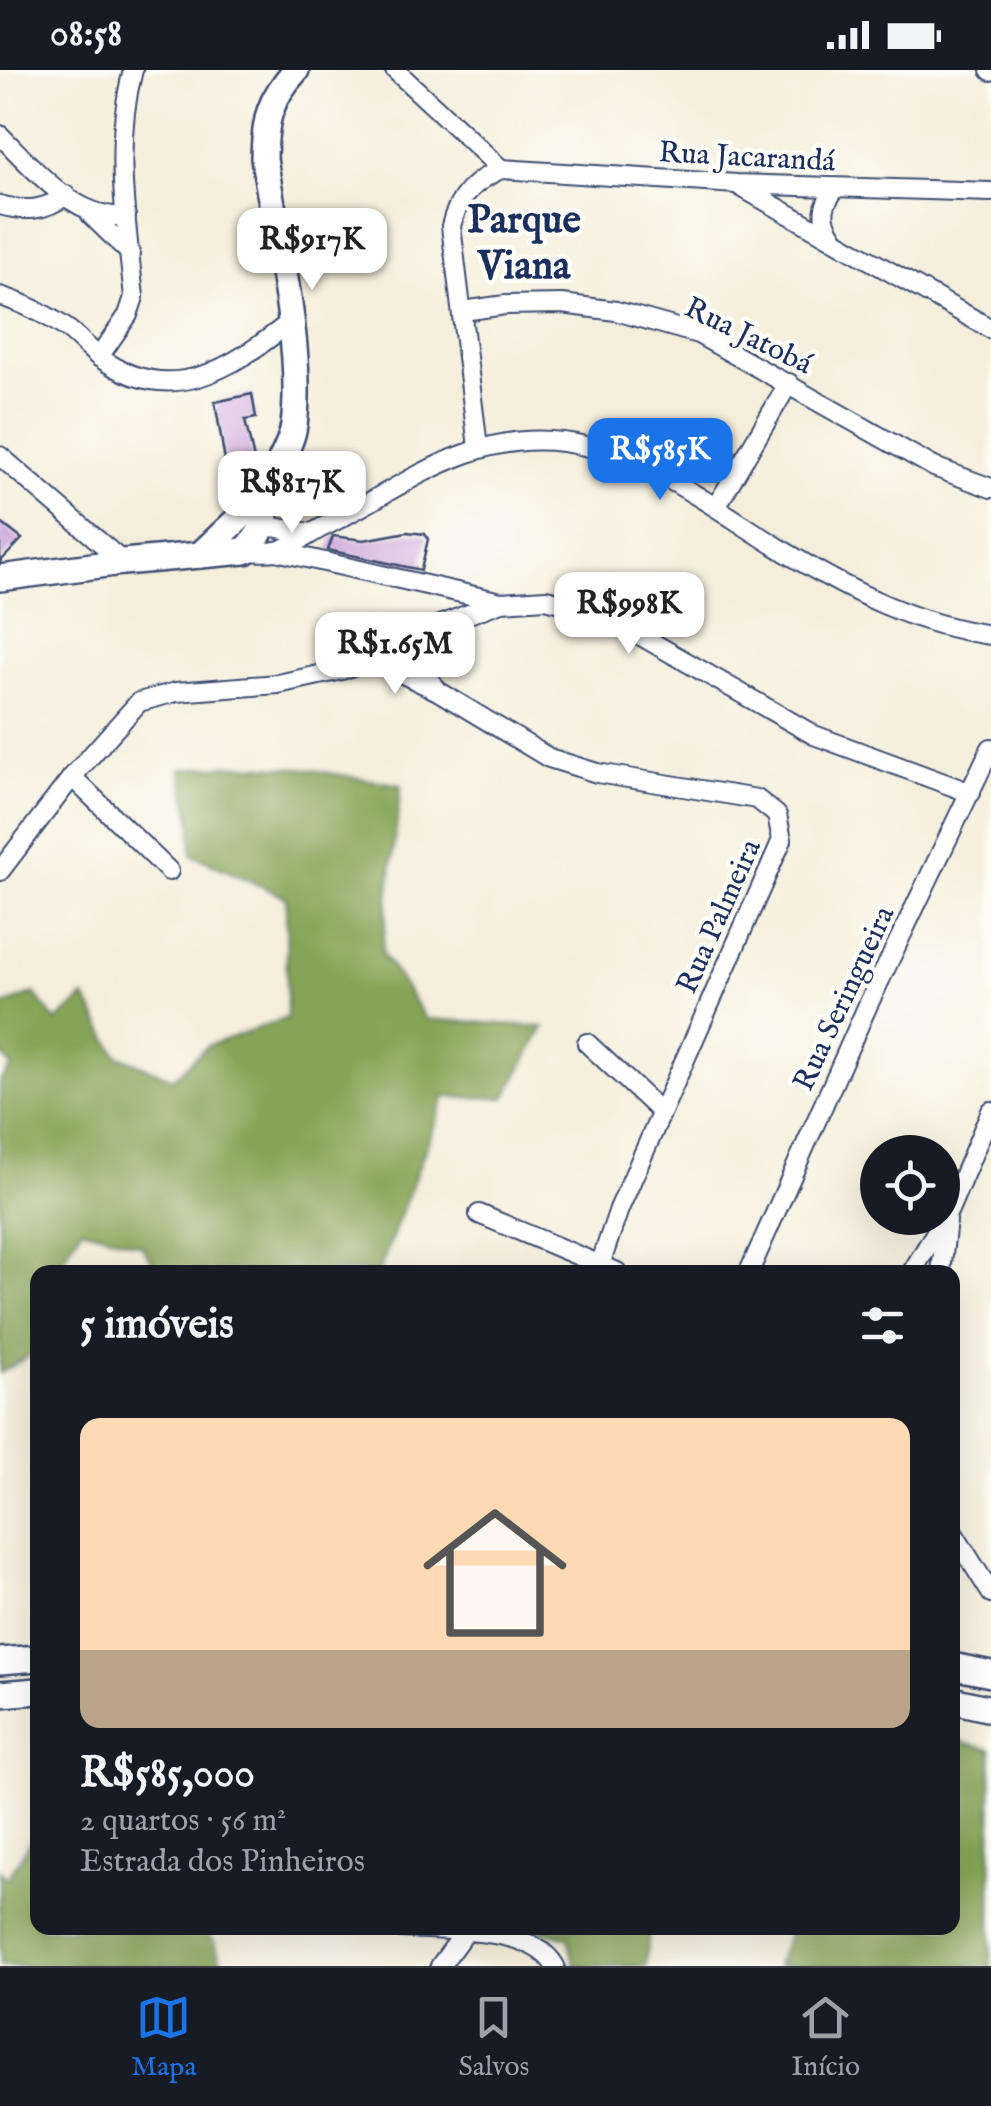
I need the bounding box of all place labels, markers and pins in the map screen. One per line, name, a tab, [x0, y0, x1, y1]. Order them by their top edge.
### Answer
pin: R$917K	[231, 208, 393, 293]
pin: R$585K	[579, 418, 741, 503]
pin: R$817K	[211, 451, 373, 536]
pin: R$998K	[548, 572, 710, 657]
pin: R$1.65M	[303, 612, 487, 697]

